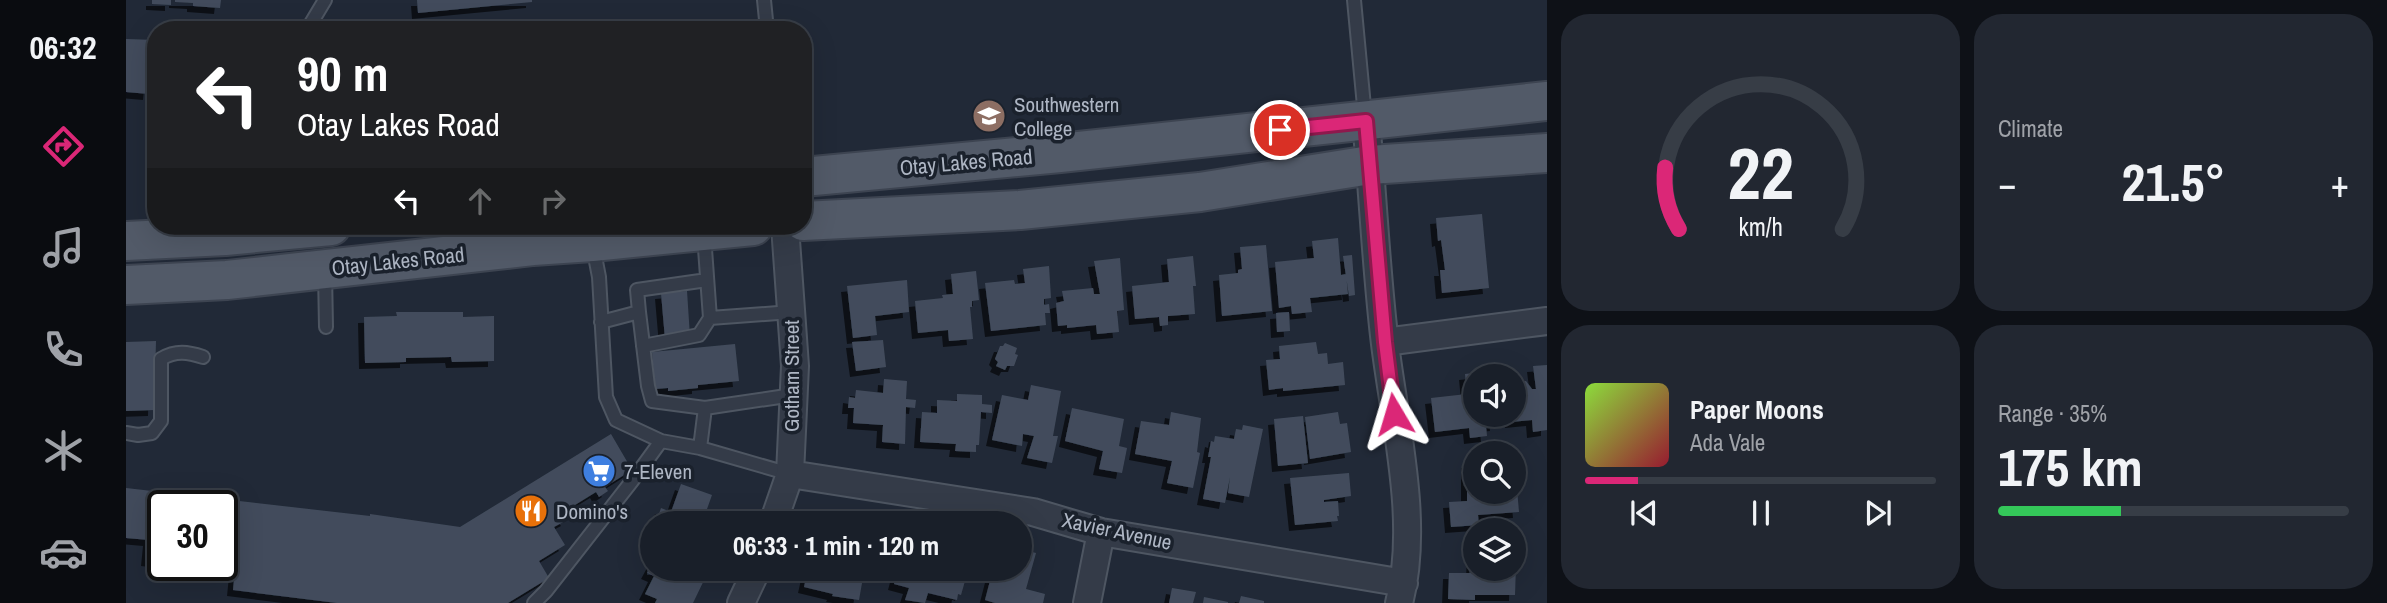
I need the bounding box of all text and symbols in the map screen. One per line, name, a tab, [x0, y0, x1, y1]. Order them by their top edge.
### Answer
text: 06:32	[29, 26, 97, 69]
text: 90 m	[297, 40, 389, 106]
icon: left	[182, 49, 273, 140]
place label: Southwestern College	[1014, 90, 1119, 143]
school or university icon: Southwestern College	[970, 97, 1008, 135]
pin	[1250, 100, 1310, 160]
text: Otay Lakes Road	[297, 103, 500, 146]
icon: arrive	[1261, 111, 1299, 149]
text: Climate	[1998, 113, 2063, 144]
icon: directions	[39, 122, 88, 171]
text: 22	[1727, 124, 1794, 222]
street label: Otay Lakes Road	[898, 142, 1034, 182]
text: 21.5°	[2122, 147, 2225, 217]
text: −	[1998, 158, 2016, 209]
text: +	[2331, 158, 2349, 209]
icon: left	[388, 182, 426, 220]
icon: ahead	[461, 182, 499, 220]
icon: right	[534, 182, 572, 220]
text: km/h	[1738, 209, 1783, 243]
icon: music	[39, 223, 88, 272]
street label: Otay Lakes Road	[330, 240, 466, 282]
street label: Gotham Street	[777, 320, 806, 432]
icon: phone	[39, 325, 88, 374]
map controls	[1463, 364, 1526, 581]
button: sound	[1463, 364, 1526, 427]
position arrow	[1357, 377, 1431, 451]
text: Paper Moons	[1690, 392, 1824, 427]
text: Range · 35%	[1998, 398, 2107, 429]
icon: climate	[39, 426, 88, 475]
text: Ada Vale	[1690, 427, 1765, 458]
text: 175 km	[1998, 432, 2143, 502]
button: search	[1463, 441, 1526, 504]
supermarket icon: 7-Eleven	[580, 452, 618, 490]
place label: 7-Eleven	[624, 457, 692, 486]
speed limit sign: 30	[147, 490, 238, 581]
restaurant icon: Domino's	[512, 492, 550, 530]
icon: previous	[1625, 494, 1663, 532]
icon: pause	[1742, 494, 1780, 532]
icon: next	[1859, 494, 1897, 532]
place label: Domino's	[556, 497, 628, 526]
street label: Xavier Avenue	[1059, 505, 1175, 557]
button: layers	[1463, 518, 1526, 581]
icon: car	[39, 528, 88, 577]
text: 06:33 · 1 min · 120 m	[733, 528, 939, 563]

